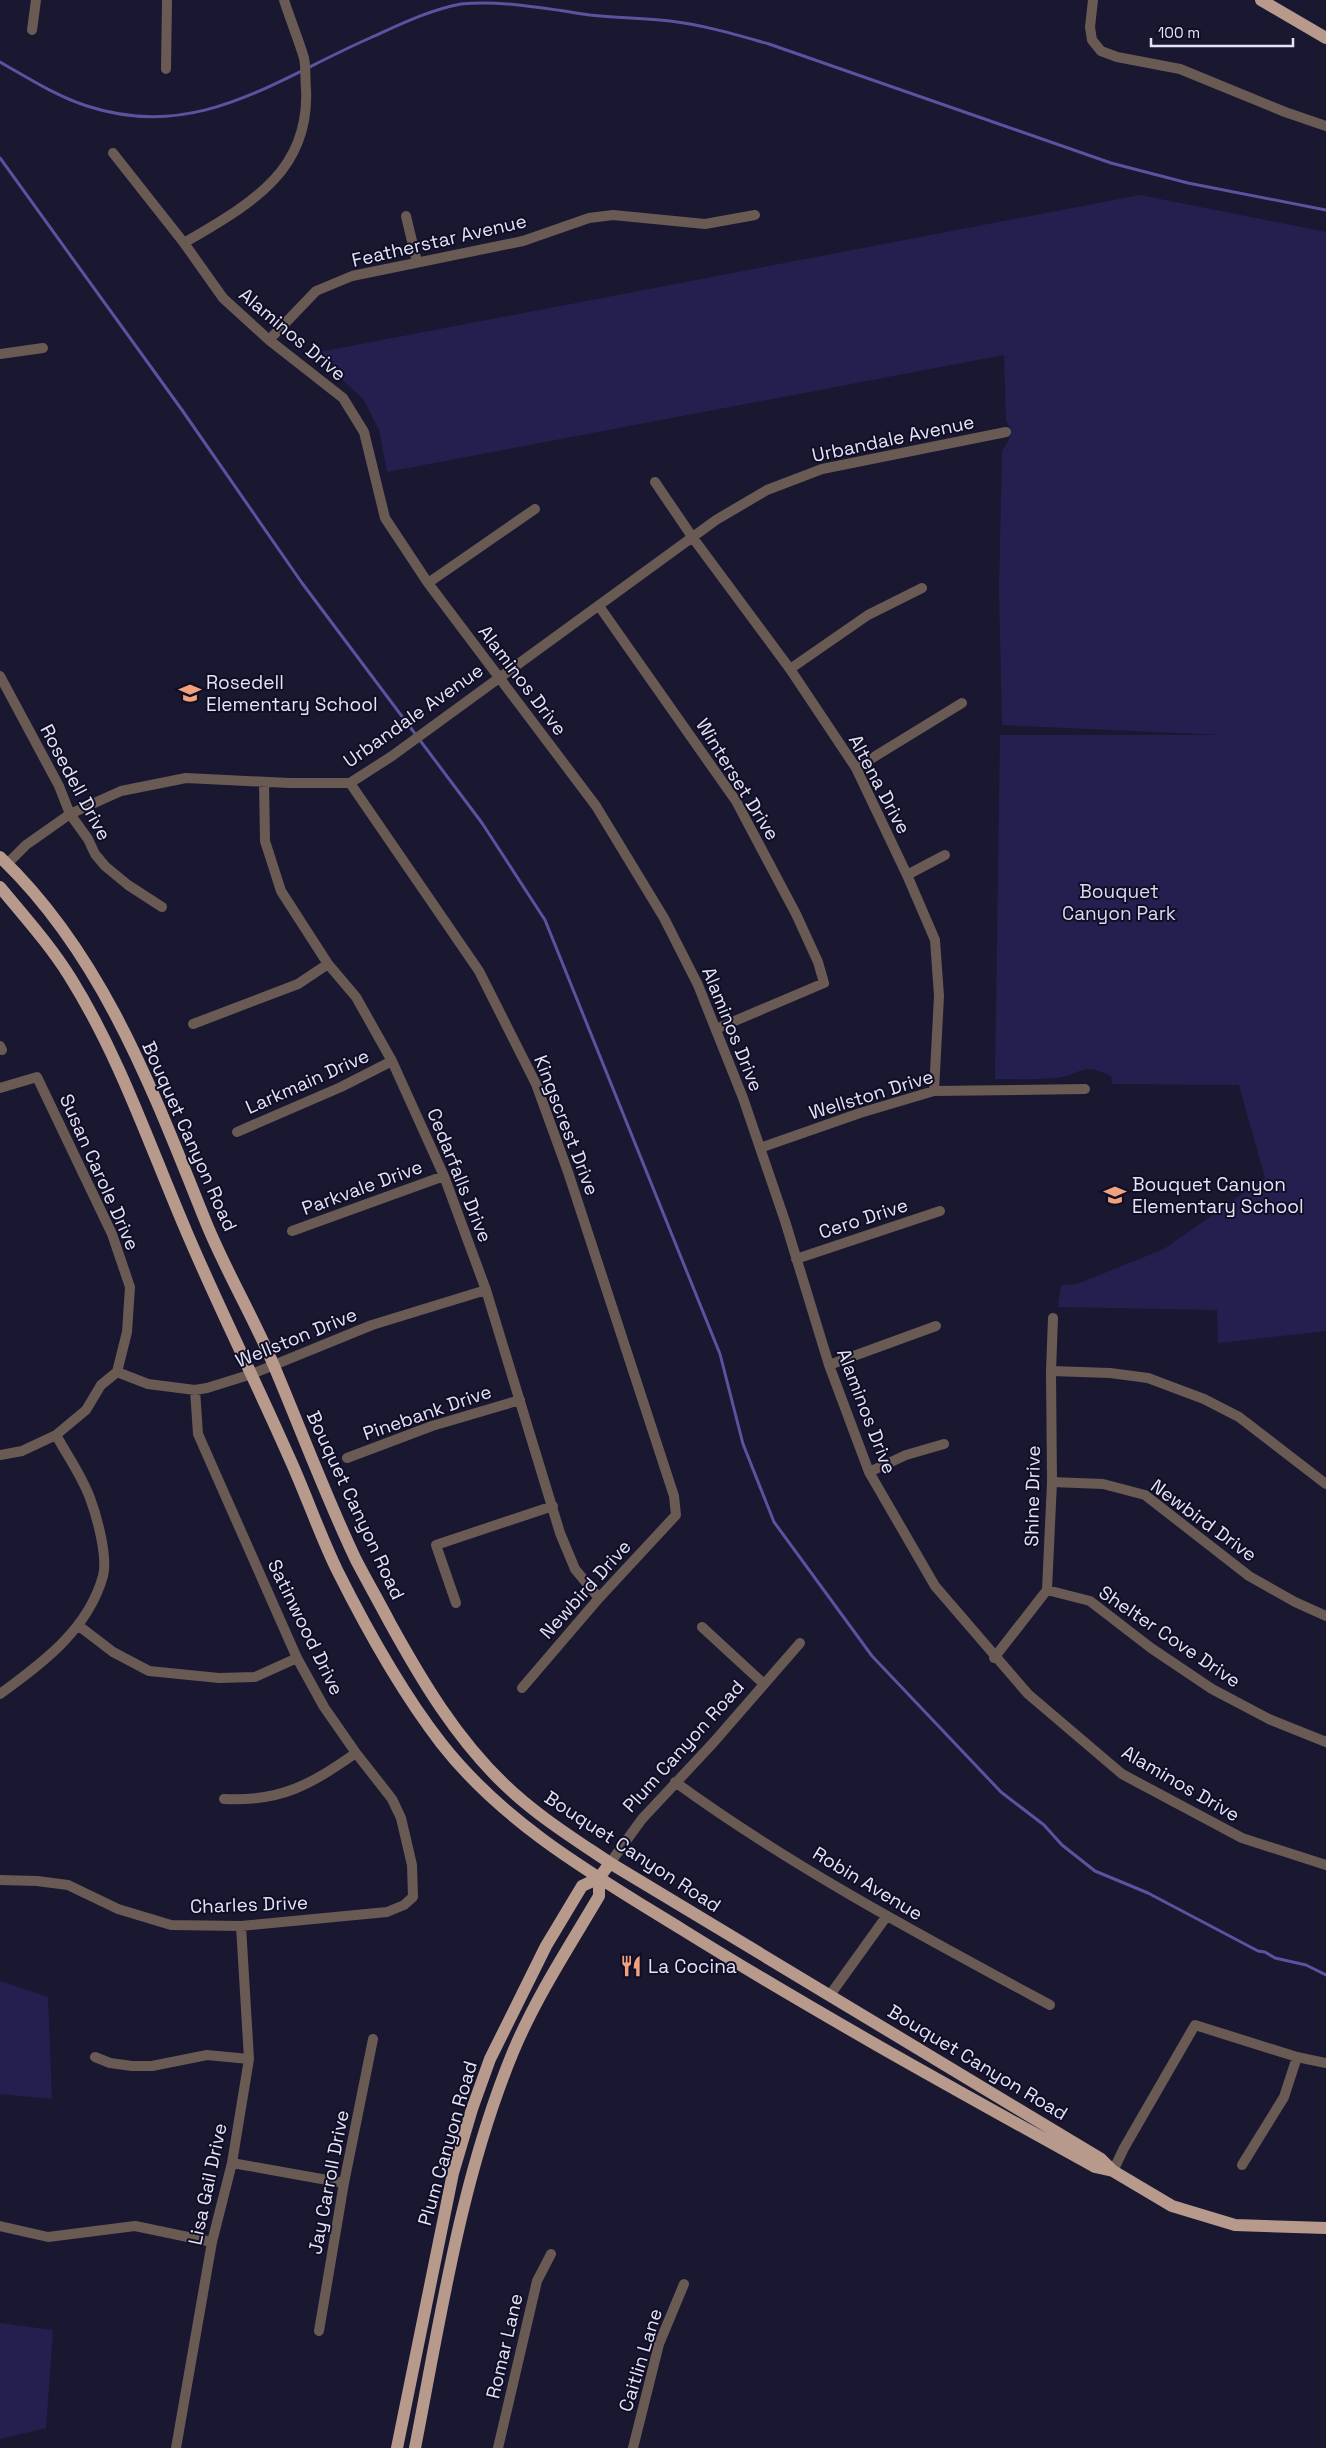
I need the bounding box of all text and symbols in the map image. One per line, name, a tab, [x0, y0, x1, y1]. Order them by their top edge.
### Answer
scale bar	[1151, 15, 1294, 47]
text: 100 m	[1158, 23, 1200, 42]
street label: Featherstar Avenue	[349, 208, 529, 273]
street label: Alaminos Drive	[234, 282, 351, 386]
street label: Urbandale Avenue	[810, 409, 977, 468]
street label: Alaminos Drive	[473, 620, 572, 741]
street label: Urbandale Avenue	[338, 658, 488, 773]
place label: Rosedell Elementary School	[206, 670, 378, 717]
school or university icon: Rosedell Elementary School	[177, 680, 203, 706]
street label: Winterset Drive	[690, 714, 785, 845]
street label: Rosedell Drive	[34, 720, 117, 845]
street label: Altena Drive	[843, 730, 916, 838]
park label: Bouquet Canyon Park	[1062, 879, 1176, 926]
street label: Alaminos Drive	[696, 963, 769, 1095]
street label: Bouquet Canyon Road	[136, 1037, 243, 1235]
street label: Larkmain Drive	[242, 1043, 373, 1120]
street label: Kingscrest Drive	[528, 1051, 605, 1199]
street label: Wellston Drive	[806, 1064, 936, 1125]
street label: Susan Carole Drive	[54, 1090, 145, 1254]
street label: Cedarfalls Drive	[421, 1104, 498, 1246]
street label: Parkvale Drive	[298, 1154, 426, 1221]
place label: Bouquet Canyon Elementary School	[1132, 1172, 1304, 1219]
school or university icon: Bouquet Canyon Elementary School	[1102, 1182, 1128, 1208]
street label: Cero Drive	[815, 1192, 911, 1245]
street label: Wellston Drive	[232, 1302, 361, 1373]
street label: Alaminos Drive	[831, 1345, 902, 1477]
street label: Pinebank Drive	[360, 1379, 495, 1446]
street label: Bouquet Canyon Road	[301, 1407, 410, 1604]
street label: Shine Drive	[1019, 1445, 1046, 1547]
street label: Newbird Drive	[1146, 1473, 1262, 1567]
street label: Newbird Drive	[534, 1534, 637, 1644]
street label: Satinwood Drive	[262, 1555, 349, 1699]
street label: Shelter Cove Drive	[1094, 1580, 1246, 1693]
street label: Plum Canyon Road	[617, 1675, 750, 1818]
street label: Alaminos Drive	[1117, 1740, 1244, 1827]
street label: Bouquet Canyon Road	[540, 1785, 726, 1918]
street label: Robin Avenue	[808, 1841, 927, 1926]
street label: Charles Drive	[189, 1890, 309, 1919]
restaurant icon: La Cocina	[618, 1953, 644, 1979]
place label: La Cocina	[648, 1954, 737, 1979]
street label: Bouquet Canyon Road	[883, 1999, 1072, 2126]
street label: Plum Canyon Road	[412, 2058, 483, 2228]
street label: Jay Carroll Drive	[302, 2108, 355, 2256]
street label: Lisa Gail Drive	[182, 2121, 233, 2247]
street label: Romar Lane	[480, 2291, 529, 2401]
street label: Caitlin Lane	[613, 2306, 668, 2415]

